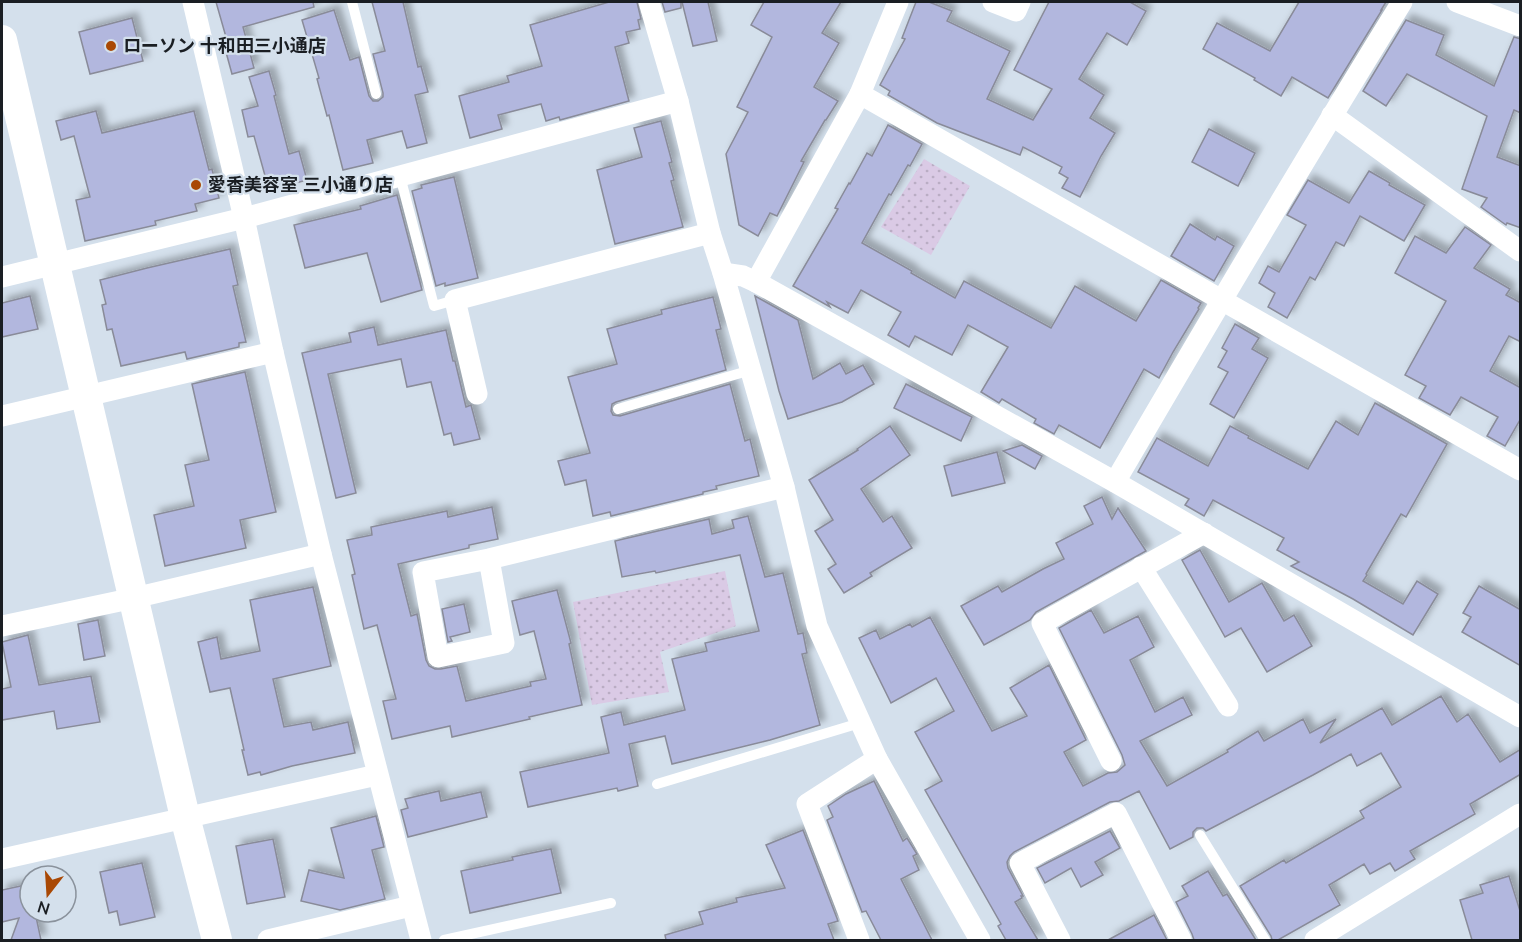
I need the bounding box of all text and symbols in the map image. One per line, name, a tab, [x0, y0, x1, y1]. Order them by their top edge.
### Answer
place label: ローソン 十和田三小通店	[123, 34, 326, 58]
marker: ローソン 十和田三小通店	[104, 39, 118, 53]
place label: 愛香美容室 三小通り店	[208, 173, 393, 197]
marker: 愛香美容室 三小通り店	[189, 178, 203, 192]
north arrow	[18, 864, 78, 924]
text: N	[35, 895, 53, 920]

